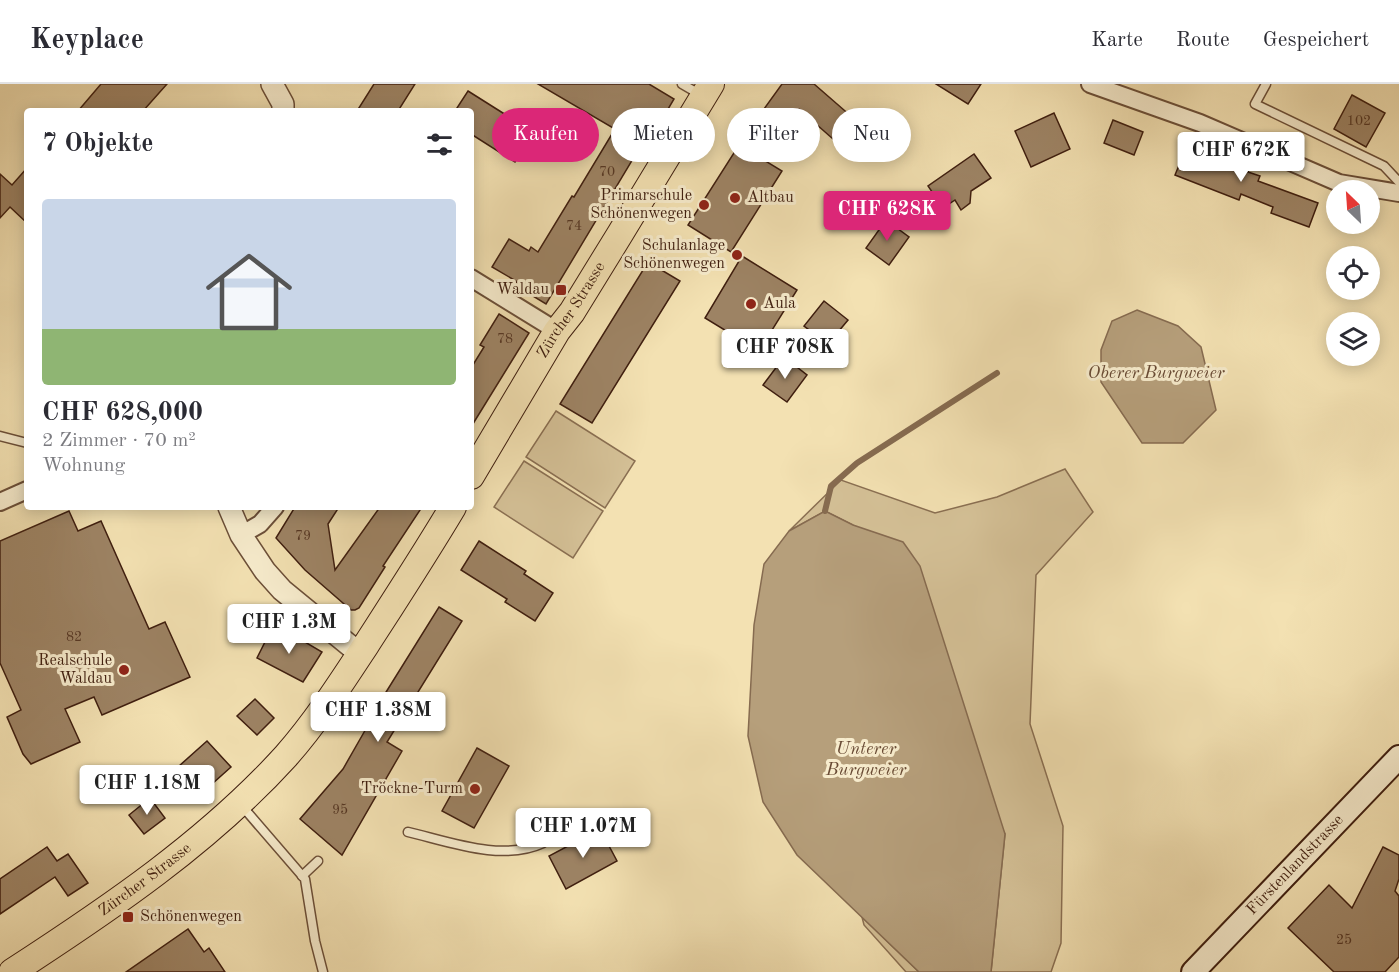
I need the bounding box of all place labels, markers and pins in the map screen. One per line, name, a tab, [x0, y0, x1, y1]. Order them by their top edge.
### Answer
pin: CHF 672K	[1179, 132, 1303, 183]
place label: Primarschule Schönenwegen	[590, 188, 692, 222]
place label: Altbau	[747, 190, 794, 206]
marker: Altbau	[728, 191, 742, 205]
pin: CHF 628K	[825, 191, 949, 242]
marker: Primarschule Schönenwegen	[697, 198, 711, 212]
place label: Schulanlage Schönenwegen	[623, 238, 725, 272]
marker: Schulanlage Schönenwegen	[730, 248, 744, 262]
place label: Waldau	[496, 282, 549, 298]
marker: Waldau	[554, 283, 568, 297]
place label: Aula	[763, 296, 796, 312]
marker: Aula	[744, 297, 758, 311]
pin: CHF 708K	[723, 329, 847, 380]
pin: CHF 1.3M	[227, 604, 351, 655]
place label: Realschule Waldau	[38, 653, 112, 687]
marker: Realschule Waldau	[117, 663, 131, 677]
pin: CHF 1.38M	[309, 692, 447, 743]
pin: CHF 1.18M	[78, 765, 216, 816]
place label: Tröckne-Turm	[361, 781, 463, 797]
marker: Tröckne-Turm	[468, 782, 482, 796]
pin: CHF 1.07M	[514, 808, 652, 859]
place label: Schönenwegen	[140, 909, 242, 925]
marker: Schönenwegen	[121, 910, 135, 924]

